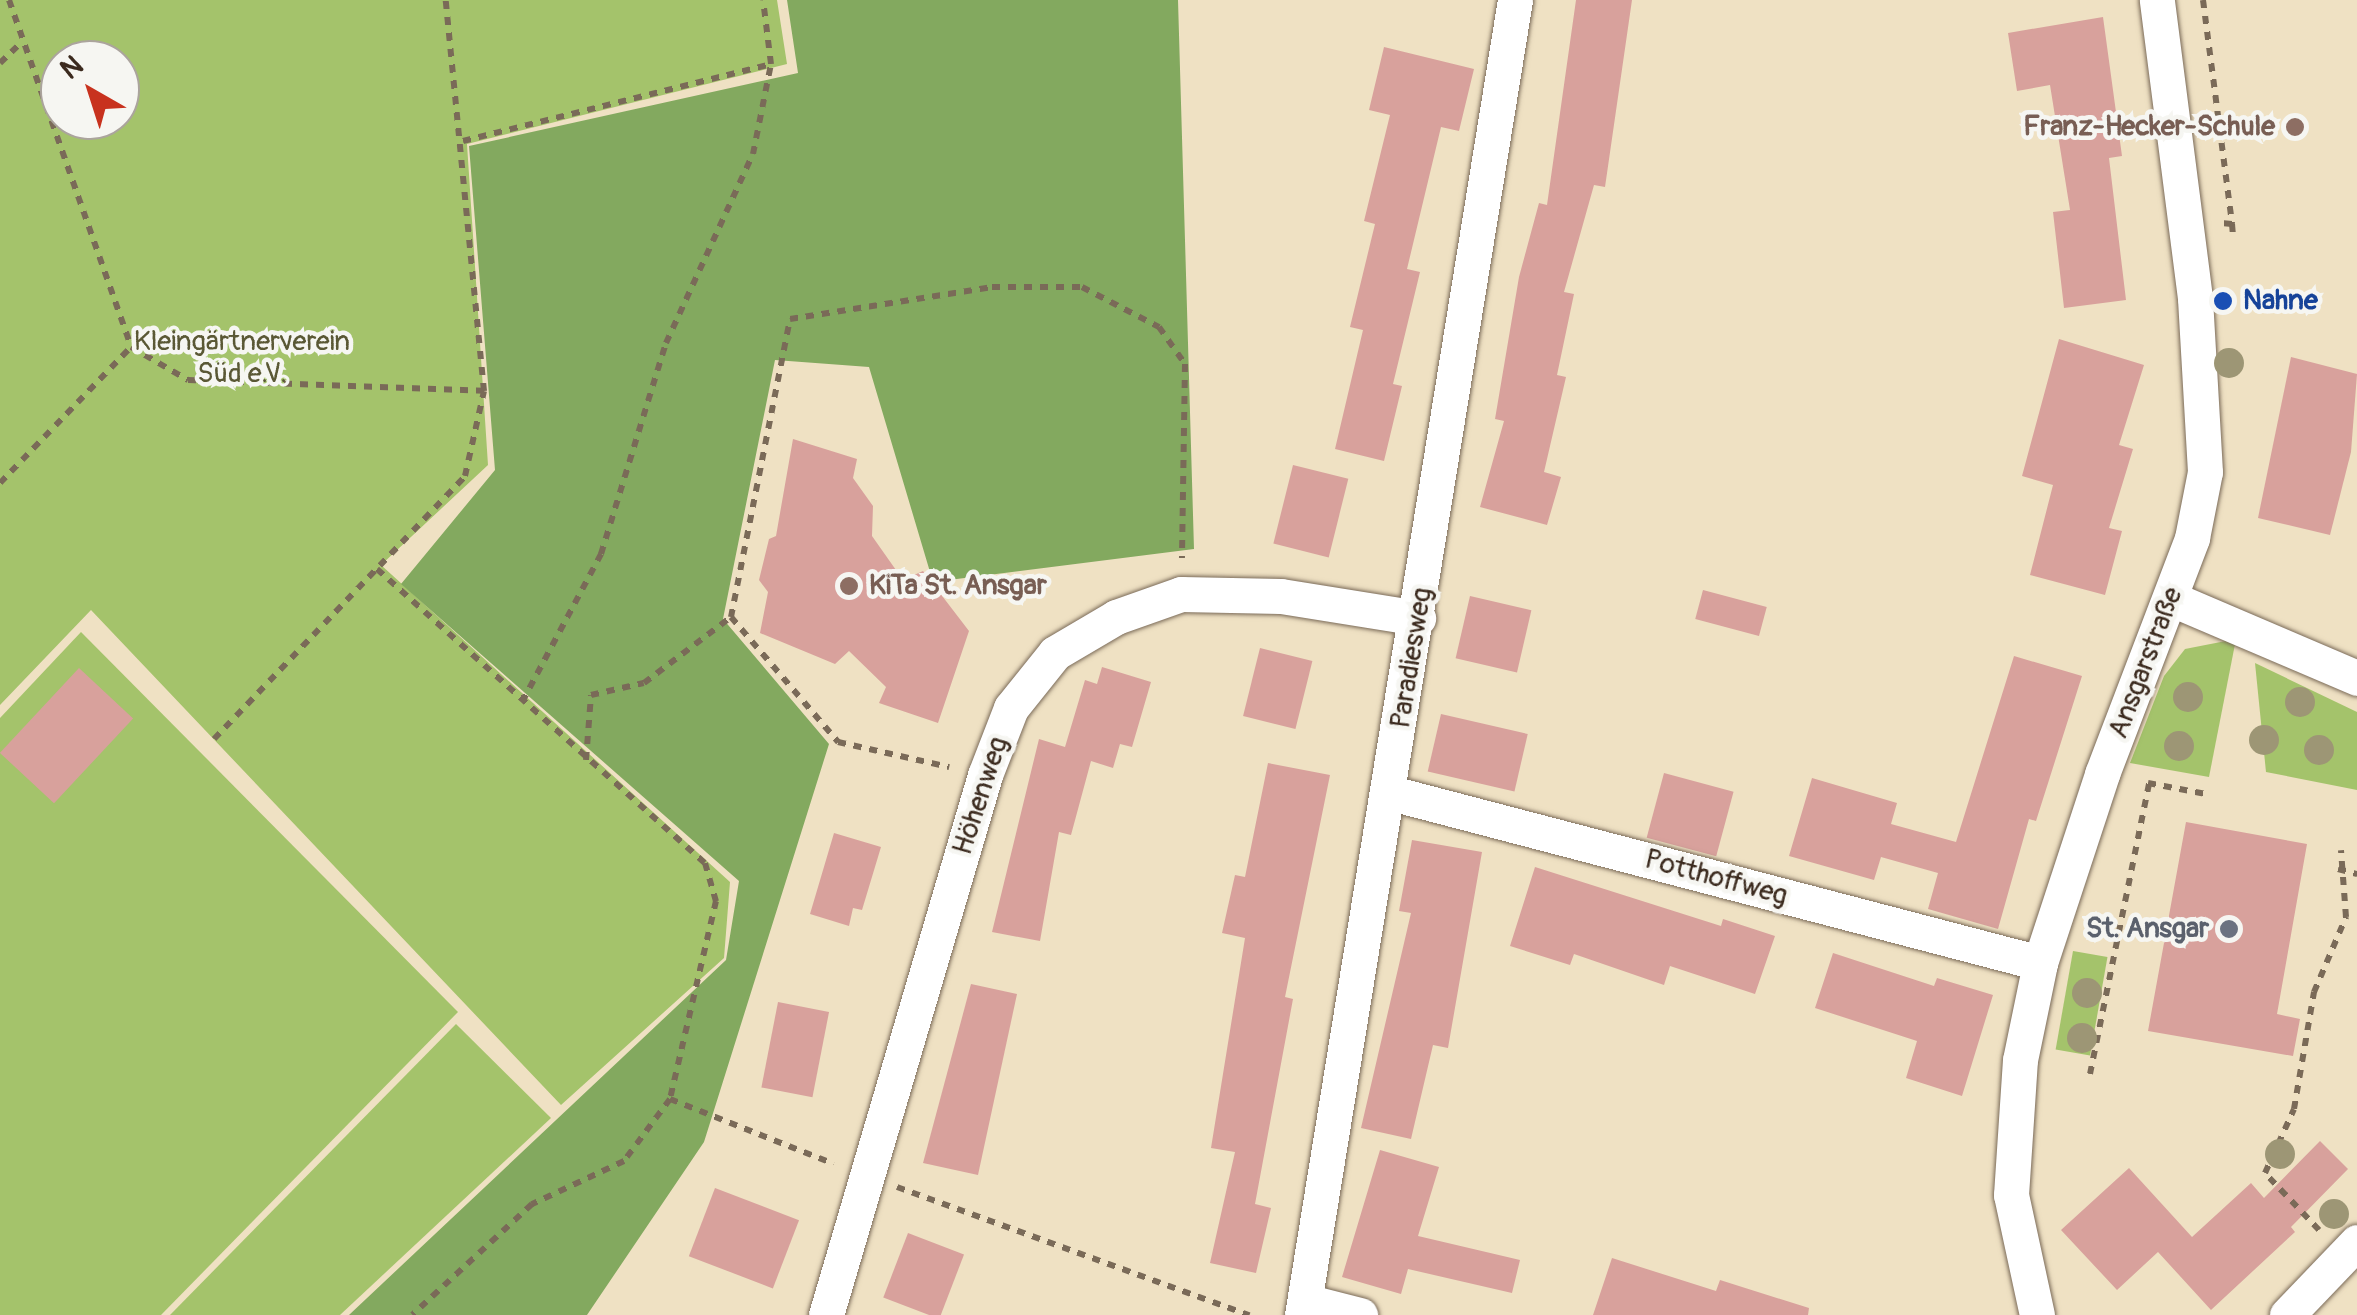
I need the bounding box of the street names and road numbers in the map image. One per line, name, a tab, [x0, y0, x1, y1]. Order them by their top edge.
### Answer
street label: Ansgarstraße	[2102, 583, 2190, 743]
street label: Paradiesweg	[1384, 585, 1440, 731]
street label: Höhenweg	[946, 733, 1016, 859]
street label: Potthoffweg	[1641, 843, 1791, 913]

